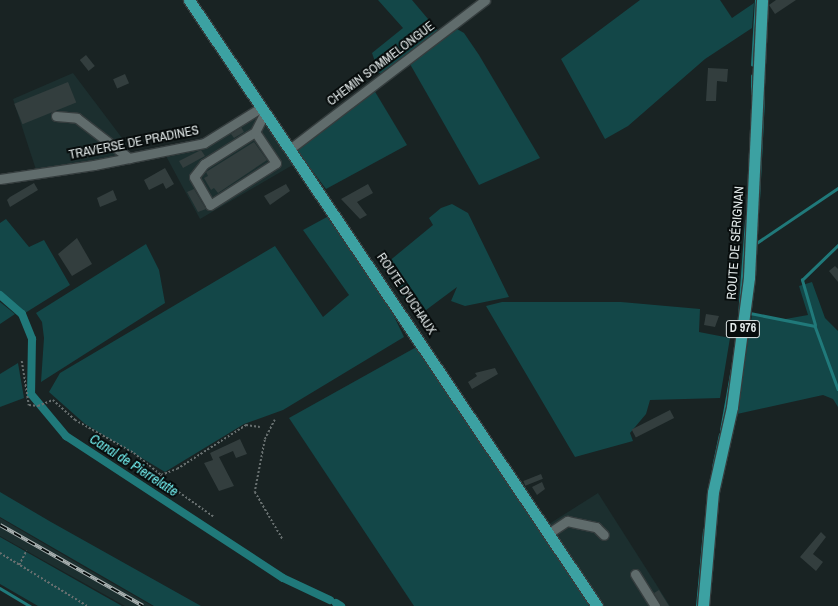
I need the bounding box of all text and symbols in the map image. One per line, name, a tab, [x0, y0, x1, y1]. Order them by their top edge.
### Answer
street label: CHEMIN SOMMELONGUE	[324, 19, 438, 109]
street label: TRAVERSE DE PRADINES	[68, 123, 200, 163]
street label: ROUTE DE SÉRIGNAN	[724, 186, 748, 300]
street label: ROUTE D'UCHAUX	[373, 250, 439, 338]
road number: D 976	[725, 319, 761, 339]
water label: Canal de Pierrelatte	[87, 430, 181, 500]

